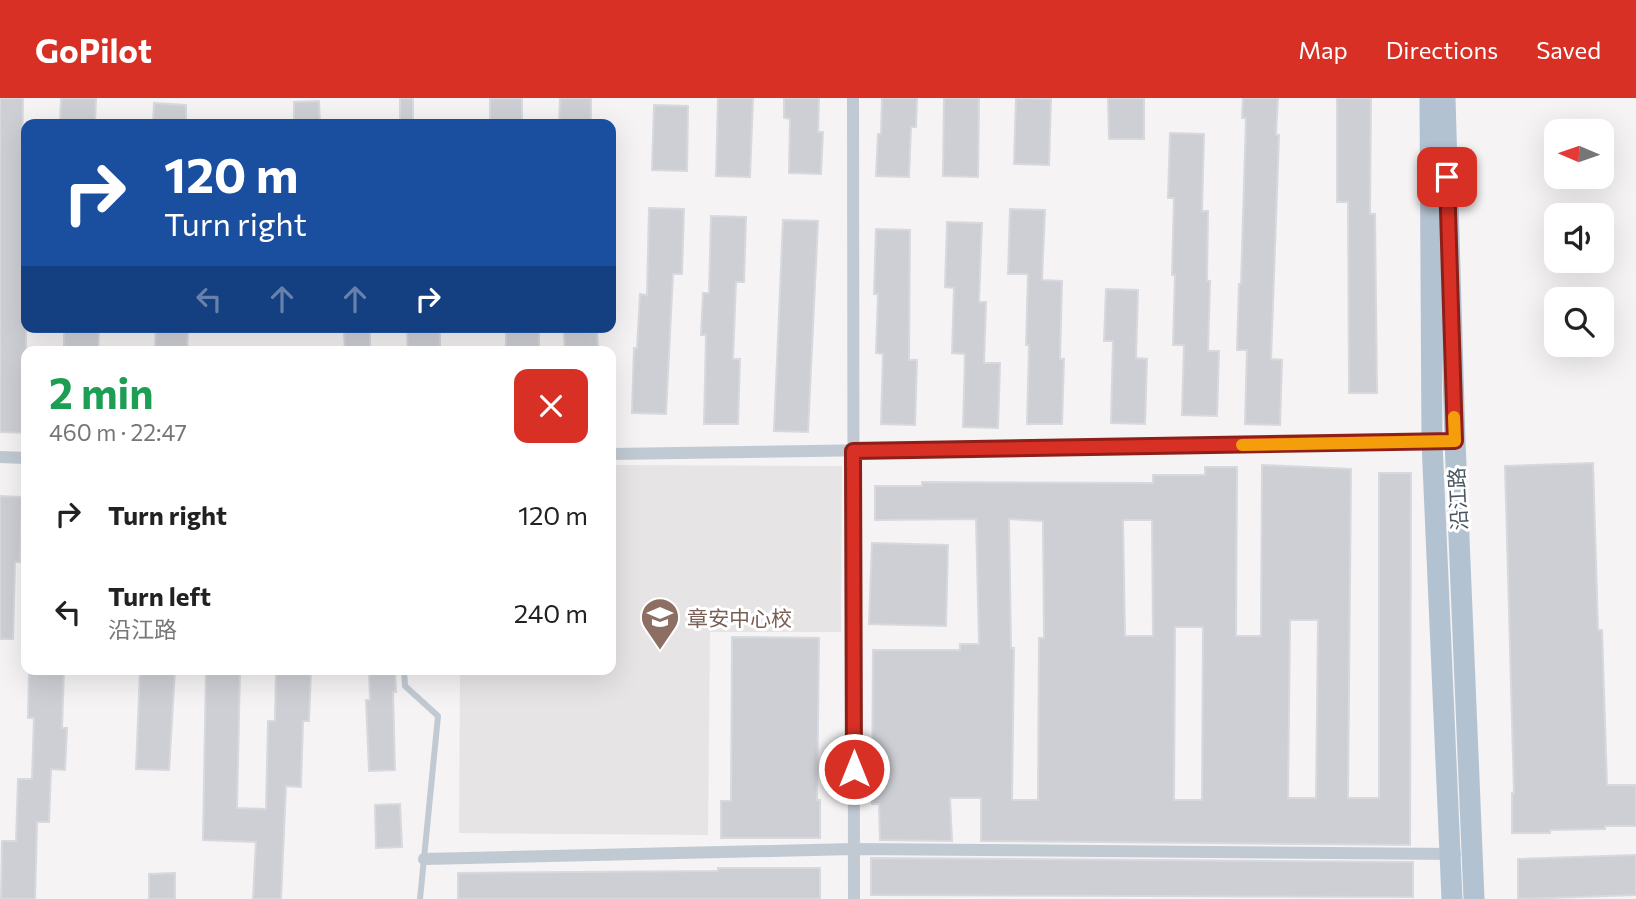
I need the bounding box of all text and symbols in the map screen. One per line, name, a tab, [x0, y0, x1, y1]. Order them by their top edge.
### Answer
text: GoPilot	[35, 29, 152, 70]
text: Map	[1298, 35, 1348, 64]
text: Directions	[1386, 35, 1498, 64]
text: Saved	[1536, 35, 1601, 64]
north arrow	[1544, 119, 1614, 189]
map controls	[1544, 119, 1614, 357]
text: 120 m	[164, 143, 298, 203]
icon: right	[49, 147, 140, 238]
pin	[1417, 147, 1477, 207]
icon: arrive	[1428, 158, 1466, 196]
text: Turn right	[164, 203, 307, 243]
button: sound	[1544, 203, 1614, 273]
icon: left	[190, 280, 228, 318]
icon: ahead	[263, 280, 301, 318]
icon: ahead	[336, 280, 374, 318]
icon: right	[409, 280, 447, 318]
button: search	[1544, 287, 1614, 357]
text: 2 min	[49, 366, 154, 418]
button: close	[514, 369, 588, 443]
text: 460 m · 22:47	[49, 418, 187, 446]
street label: 沿江路	[1443, 467, 1471, 531]
icon: right	[49, 495, 87, 533]
text: Turn right	[108, 499, 227, 530]
text: 120 m	[518, 499, 588, 530]
text: Turn left	[108, 580, 211, 611]
icon: left	[49, 593, 87, 631]
school or university icon: 章安中心校	[639, 596, 681, 651]
text: 240 m	[514, 597, 588, 628]
place label: 章安中心校	[687, 605, 792, 630]
text: 沿江路	[108, 615, 177, 643]
position arrow	[817, 732, 891, 806]

